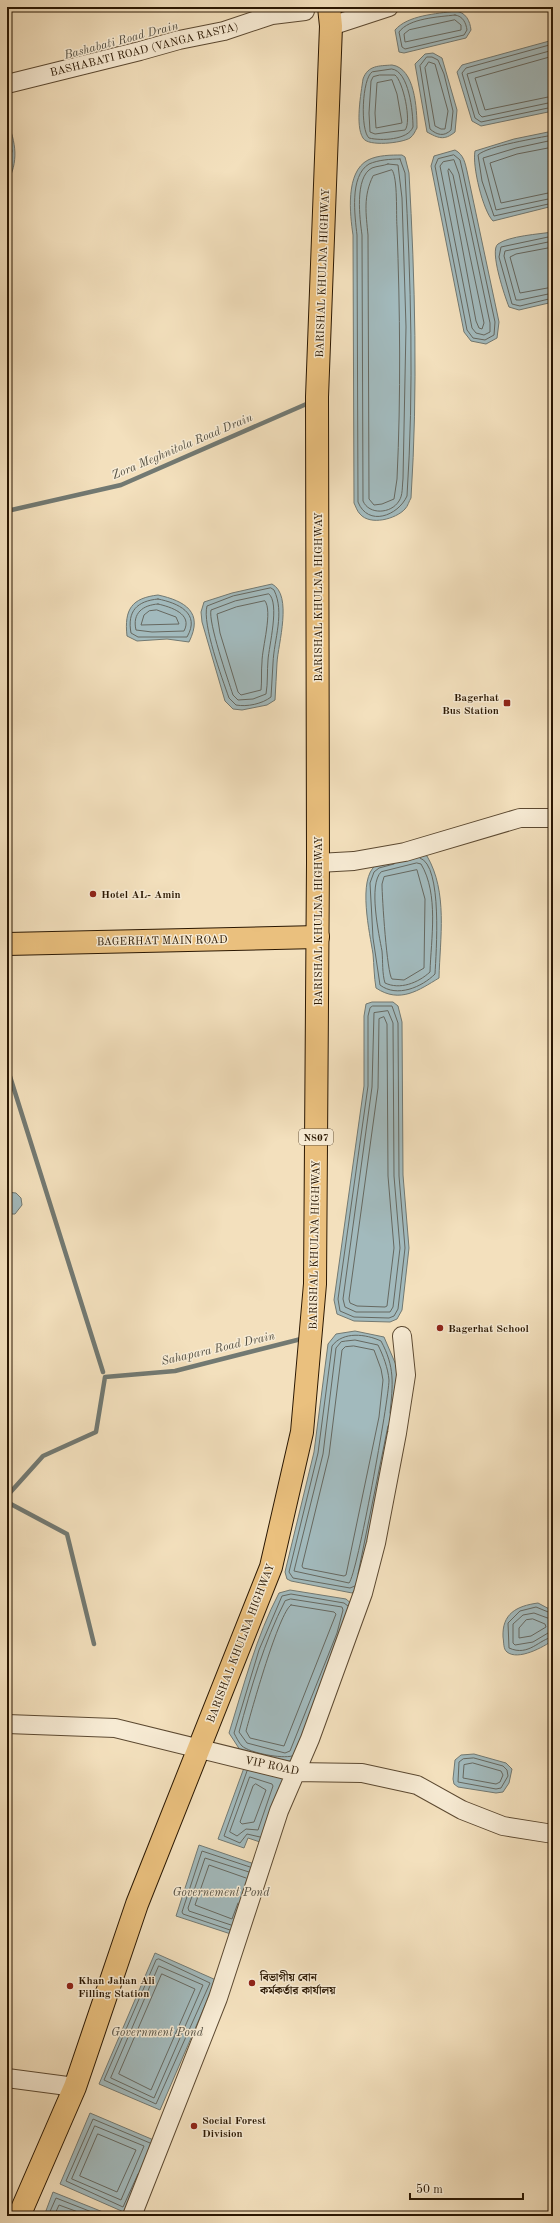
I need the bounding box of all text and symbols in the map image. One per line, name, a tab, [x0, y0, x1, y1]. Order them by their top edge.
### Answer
water label: Bashabati Road Drain	[62, 20, 180, 62]
street label: BASHABATI ROAD (VANGA RASTA)	[49, 22, 240, 79]
street label: BARISHAL KHULNA HIGHWAY	[315, 188, 332, 358]
water label: Zora Meghnitola Road Drain	[110, 412, 255, 482]
street label: BARISHAL KHULNA HIGHWAY	[314, 512, 325, 682]
place label: Bagerhat Bus Station	[442, 693, 499, 717]
marker: Bagerhat Bus Station	[502, 698, 512, 708]
street label: BARISHAL KHULNA HIGHWAY	[314, 836, 325, 1006]
marker: Hotel AL- Amin	[88, 889, 98, 899]
place label: Hotel AL- Amin	[101, 890, 181, 901]
street label: BAGERHAT MAIN ROAD	[97, 935, 228, 948]
road number: N807	[299, 1129, 333, 1145]
street label: BARISHAL KHULNA HIGHWAY	[309, 1160, 322, 1330]
marker: Bagerhat School	[435, 1323, 445, 1333]
place label: Bagerhat School	[448, 1324, 530, 1335]
water label: Sahapara Road Drain	[160, 1330, 276, 1368]
street label: BARISHAL KHULNA HIGHWAY	[206, 1562, 277, 1725]
street label: VIP ROAD	[244, 1755, 300, 1778]
water label: Governement Pond	[172, 1887, 270, 1899]
place label: বিভাগীয় বোন কর্মকর্তার কার্যালয়	[259, 1970, 336, 1997]
place label: Khan Jahan Ali Filling Station	[78, 1976, 155, 2000]
marker: বিভাগীয় বোন কর্মকর্তার কার্যালয়	[247, 1978, 257, 1988]
marker: Khan Jahan Ali Filling Station	[65, 1981, 75, 1991]
water label: Government Pond	[111, 2027, 204, 2039]
place label: Social Forest Division	[202, 2116, 266, 2140]
marker: Social Forest Division	[189, 2121, 199, 2131]
scale bar	[410, 2175, 523, 2201]
text: 50 m	[416, 2183, 443, 2196]

